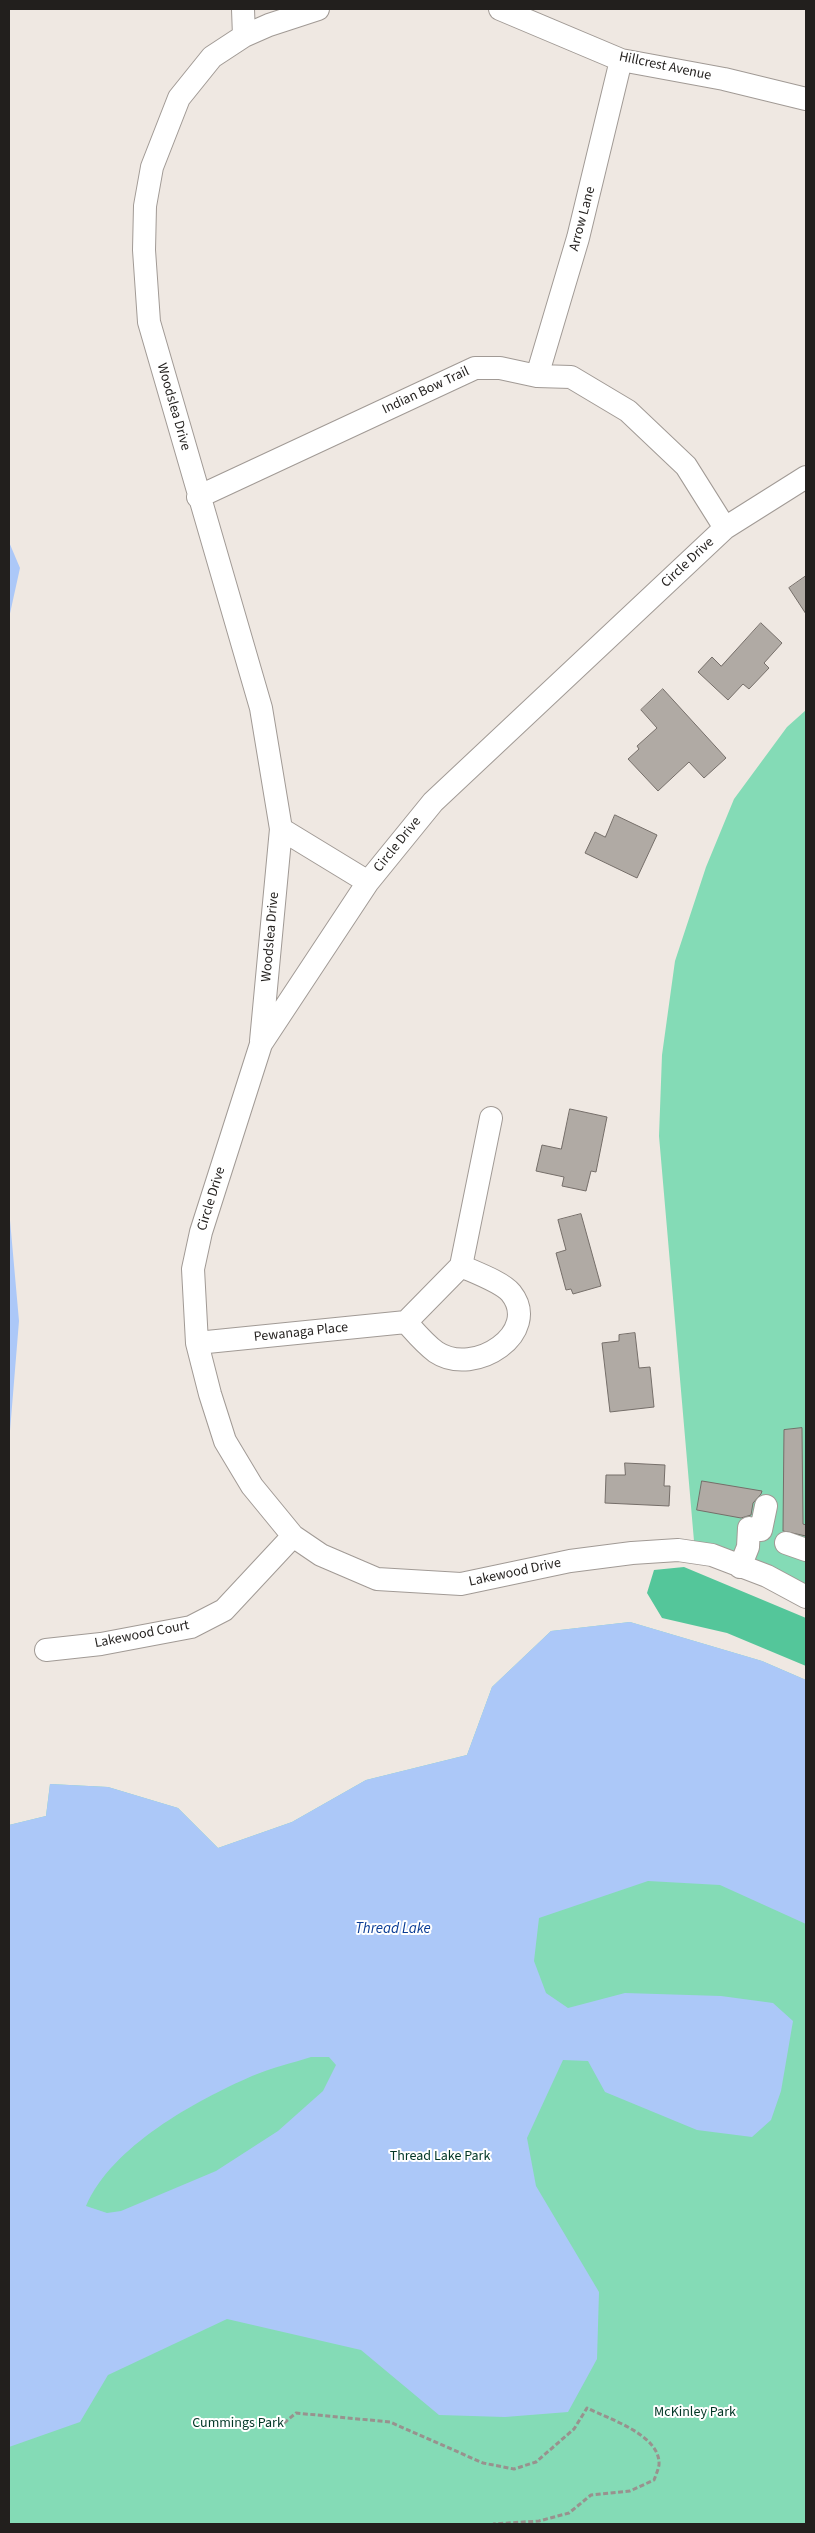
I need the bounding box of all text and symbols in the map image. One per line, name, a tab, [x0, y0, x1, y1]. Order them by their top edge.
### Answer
street label: Hillcrest Avenue	[617, 49, 713, 85]
street label: Arrow Lane	[566, 185, 600, 253]
street label: Woodslea Drive	[152, 361, 194, 453]
street label: Indian Bow Trail	[380, 363, 472, 419]
street label: Circle Drive	[658, 534, 718, 592]
street label: Circle Drive	[371, 814, 425, 876]
street label: Woodslea Drive	[259, 891, 283, 983]
street label: Circle Drive	[194, 1165, 230, 1233]
street label: Pewanaga Place	[253, 1320, 349, 1346]
street label: Lakewood Drive	[467, 1555, 563, 1591]
street label: Lakewood Court	[93, 1618, 191, 1652]
water label: Thread Lake	[355, 1921, 431, 1939]
park label: Thread Lake Park	[390, 2149, 490, 2165]
park label: McKinley Park	[654, 2405, 736, 2421]
park label: Cummings Park	[192, 2416, 284, 2432]

